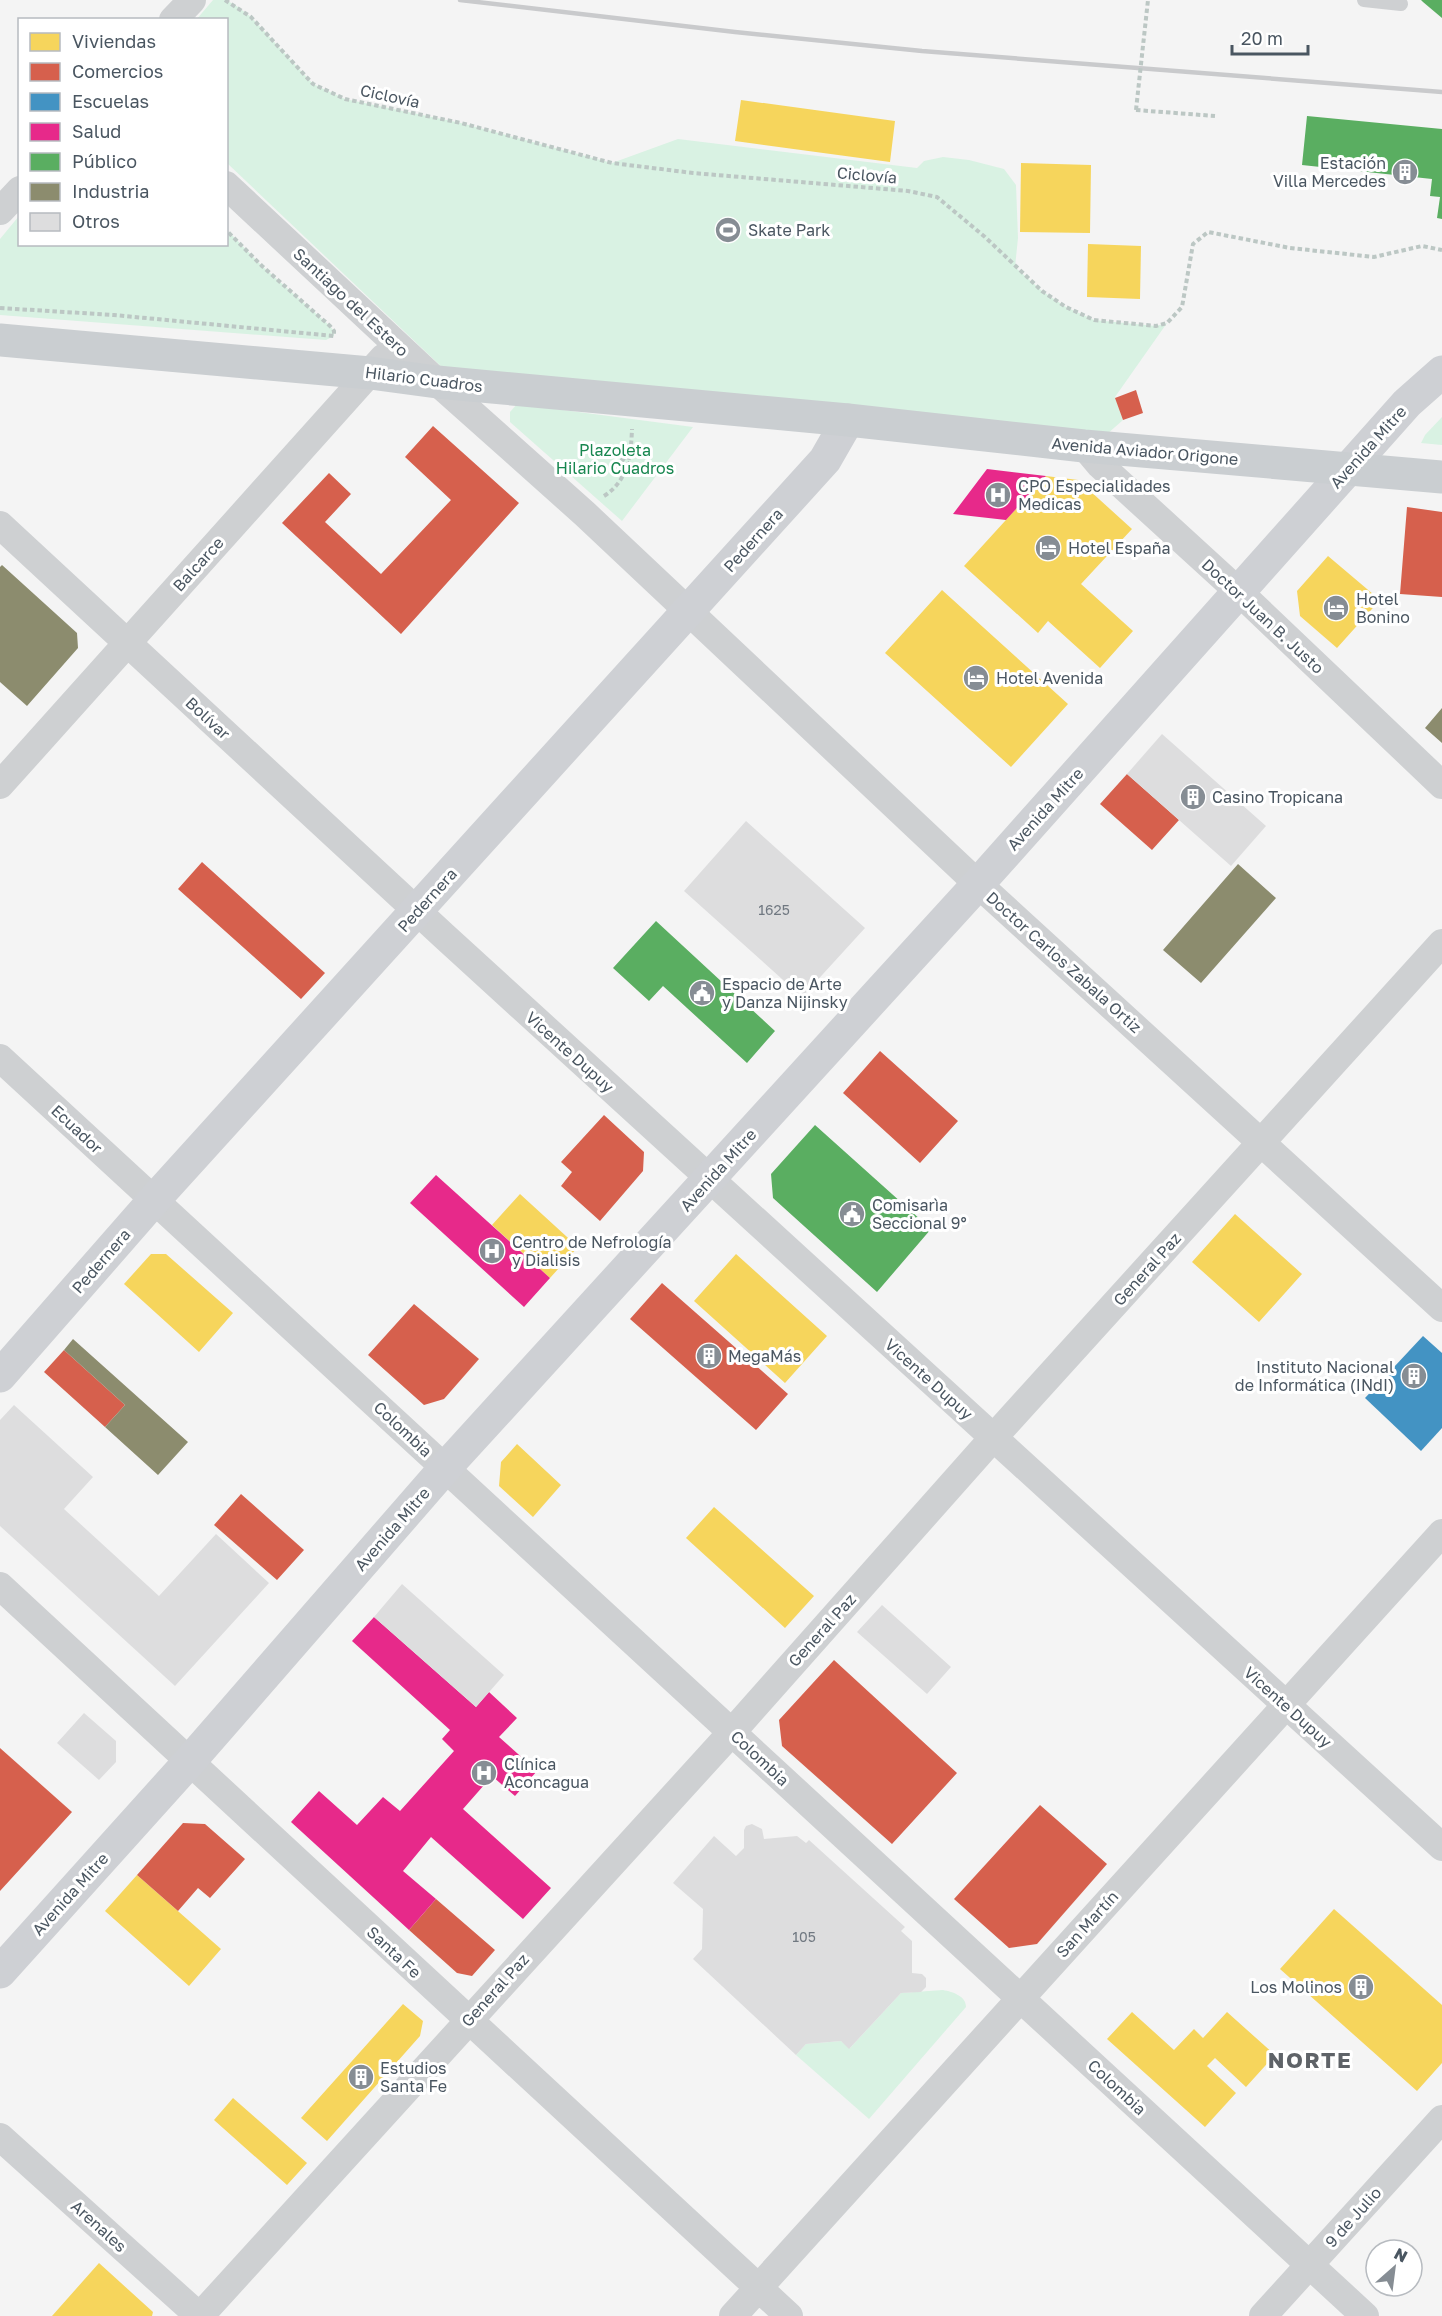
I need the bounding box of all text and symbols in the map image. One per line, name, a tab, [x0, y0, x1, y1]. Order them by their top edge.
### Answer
legend	[18, 18, 228, 246]
scale bar	[1232, 18, 1308, 56]
text: 20 m	[1241, 27, 1283, 49]
text: Viviendas	[72, 30, 156, 52]
text: Comercios	[72, 60, 163, 82]
street label: Ciclovía	[358, 80, 422, 112]
text: Escuelas	[72, 90, 149, 112]
text: Salud	[72, 120, 121, 142]
text: Público	[72, 150, 137, 172]
place label: Estación Villa Mercedes	[1273, 153, 1386, 191]
building icon: Estación Villa Mercedes	[1390, 157, 1420, 187]
street label: Ciclovía	[836, 162, 898, 188]
text: Industria	[72, 180, 149, 202]
text: Otros	[72, 210, 120, 232]
sports icon: Skate Park	[713, 215, 743, 245]
place label: Skate Park	[748, 220, 830, 240]
street label: Santiago del Estero	[289, 244, 413, 360]
street label: Hilario Cuadros	[364, 362, 484, 396]
street label: Avenida Mitre	[1326, 401, 1410, 493]
street label: Avenida Aviador Origone	[1051, 433, 1239, 469]
park label: Plazoleta Hilario Cuadros	[556, 440, 674, 478]
place label: CPO Especialidades Medicas	[1018, 476, 1171, 514]
hospital icon: CPO Especialidades Medicas	[983, 480, 1013, 510]
street label: Pedernera	[719, 504, 787, 576]
street label: Balcarce	[168, 533, 228, 595]
hotel icon: Hotel España	[1033, 533, 1063, 563]
place label: Hotel España	[1068, 538, 1171, 558]
street label: Doctor Juan B. Justo	[1198, 554, 1328, 678]
place label: Hotel Bonino	[1356, 589, 1410, 627]
hotel icon: Hotel Bonino	[1321, 593, 1351, 623]
hotel icon: Hotel Avenida	[961, 663, 991, 693]
place label: Hotel Avenida	[996, 668, 1103, 688]
street label: Bolívar	[182, 692, 234, 744]
street label: Avenida Mitre	[1003, 763, 1087, 855]
building icon: Casino Tropicana	[1178, 782, 1208, 812]
place label: Casino Tropicana	[1212, 787, 1343, 807]
street label: Pedernera	[393, 864, 461, 936]
street label: Doctor Carlos Zabala Ortiz	[982, 887, 1146, 1037]
house number: 1625	[758, 901, 790, 918]
place label: Espacio de Arte y Danza Nijinsky	[722, 974, 848, 1012]
public building icon: Espacio de Arte y Danza Nijinsky	[687, 978, 717, 1008]
street label: Vicente Dupuy	[522, 1007, 618, 1097]
street label: Ecuador	[47, 1100, 107, 1158]
street label: Avenida Mitre	[676, 1124, 760, 1216]
place label: Comisarìa Seccional 9°	[872, 1195, 967, 1233]
public building icon: Comisarìa Seccional 9°	[837, 1199, 867, 1229]
street label: Pedernera	[67, 1225, 135, 1297]
street label: General Paz	[1109, 1228, 1185, 1310]
place label: Centro de Nefrología y Dialisis	[512, 1232, 672, 1270]
hospital icon: Centro de Nefrología y Dialisis	[477, 1236, 507, 1266]
street label: Vicente Dupuy	[881, 1334, 977, 1424]
building icon: MegaMás	[694, 1341, 724, 1371]
place label: MegaMás	[728, 1346, 801, 1366]
place label: Instituto Nacional de Informática (INdI)	[1235, 1357, 1394, 1395]
building icon: Instituto Nacional de Informática (INdI)	[1399, 1361, 1429, 1391]
street label: Colombia	[370, 1397, 436, 1461]
street label: Avenida Mitre	[350, 1483, 434, 1575]
street label: General Paz	[784, 1589, 860, 1671]
street label: Vicente Dupuy	[1240, 1662, 1336, 1752]
street label: Colombia	[727, 1726, 793, 1790]
place label: Clínica Aconcagua	[504, 1754, 589, 1792]
hospital icon: Clínica Aconcagua	[469, 1758, 499, 1788]
street label: Avenida Mitre	[28, 1848, 112, 1940]
street label: San Martín	[1052, 1886, 1122, 1962]
street label: Santa Fe	[363, 1922, 425, 1982]
house number: 105	[792, 1928, 816, 1945]
street label: General Paz	[457, 1949, 533, 2031]
building icon: Los Molinos	[1346, 1972, 1376, 2002]
place label: Los Molinos	[1250, 1977, 1342, 1997]
district label: NORTE	[1268, 2046, 1352, 2073]
street label: Colombia	[1084, 2055, 1150, 2119]
place label: Estudios Santa Fe	[380, 2058, 447, 2096]
building icon: Estudios Santa Fe	[346, 2062, 376, 2092]
street label: 9 de Julio	[1321, 2183, 1385, 2251]
street label: Arenales	[67, 2196, 131, 2256]
north arrow	[1364, 2238, 1424, 2298]
text: N	[1391, 2243, 1411, 2266]

